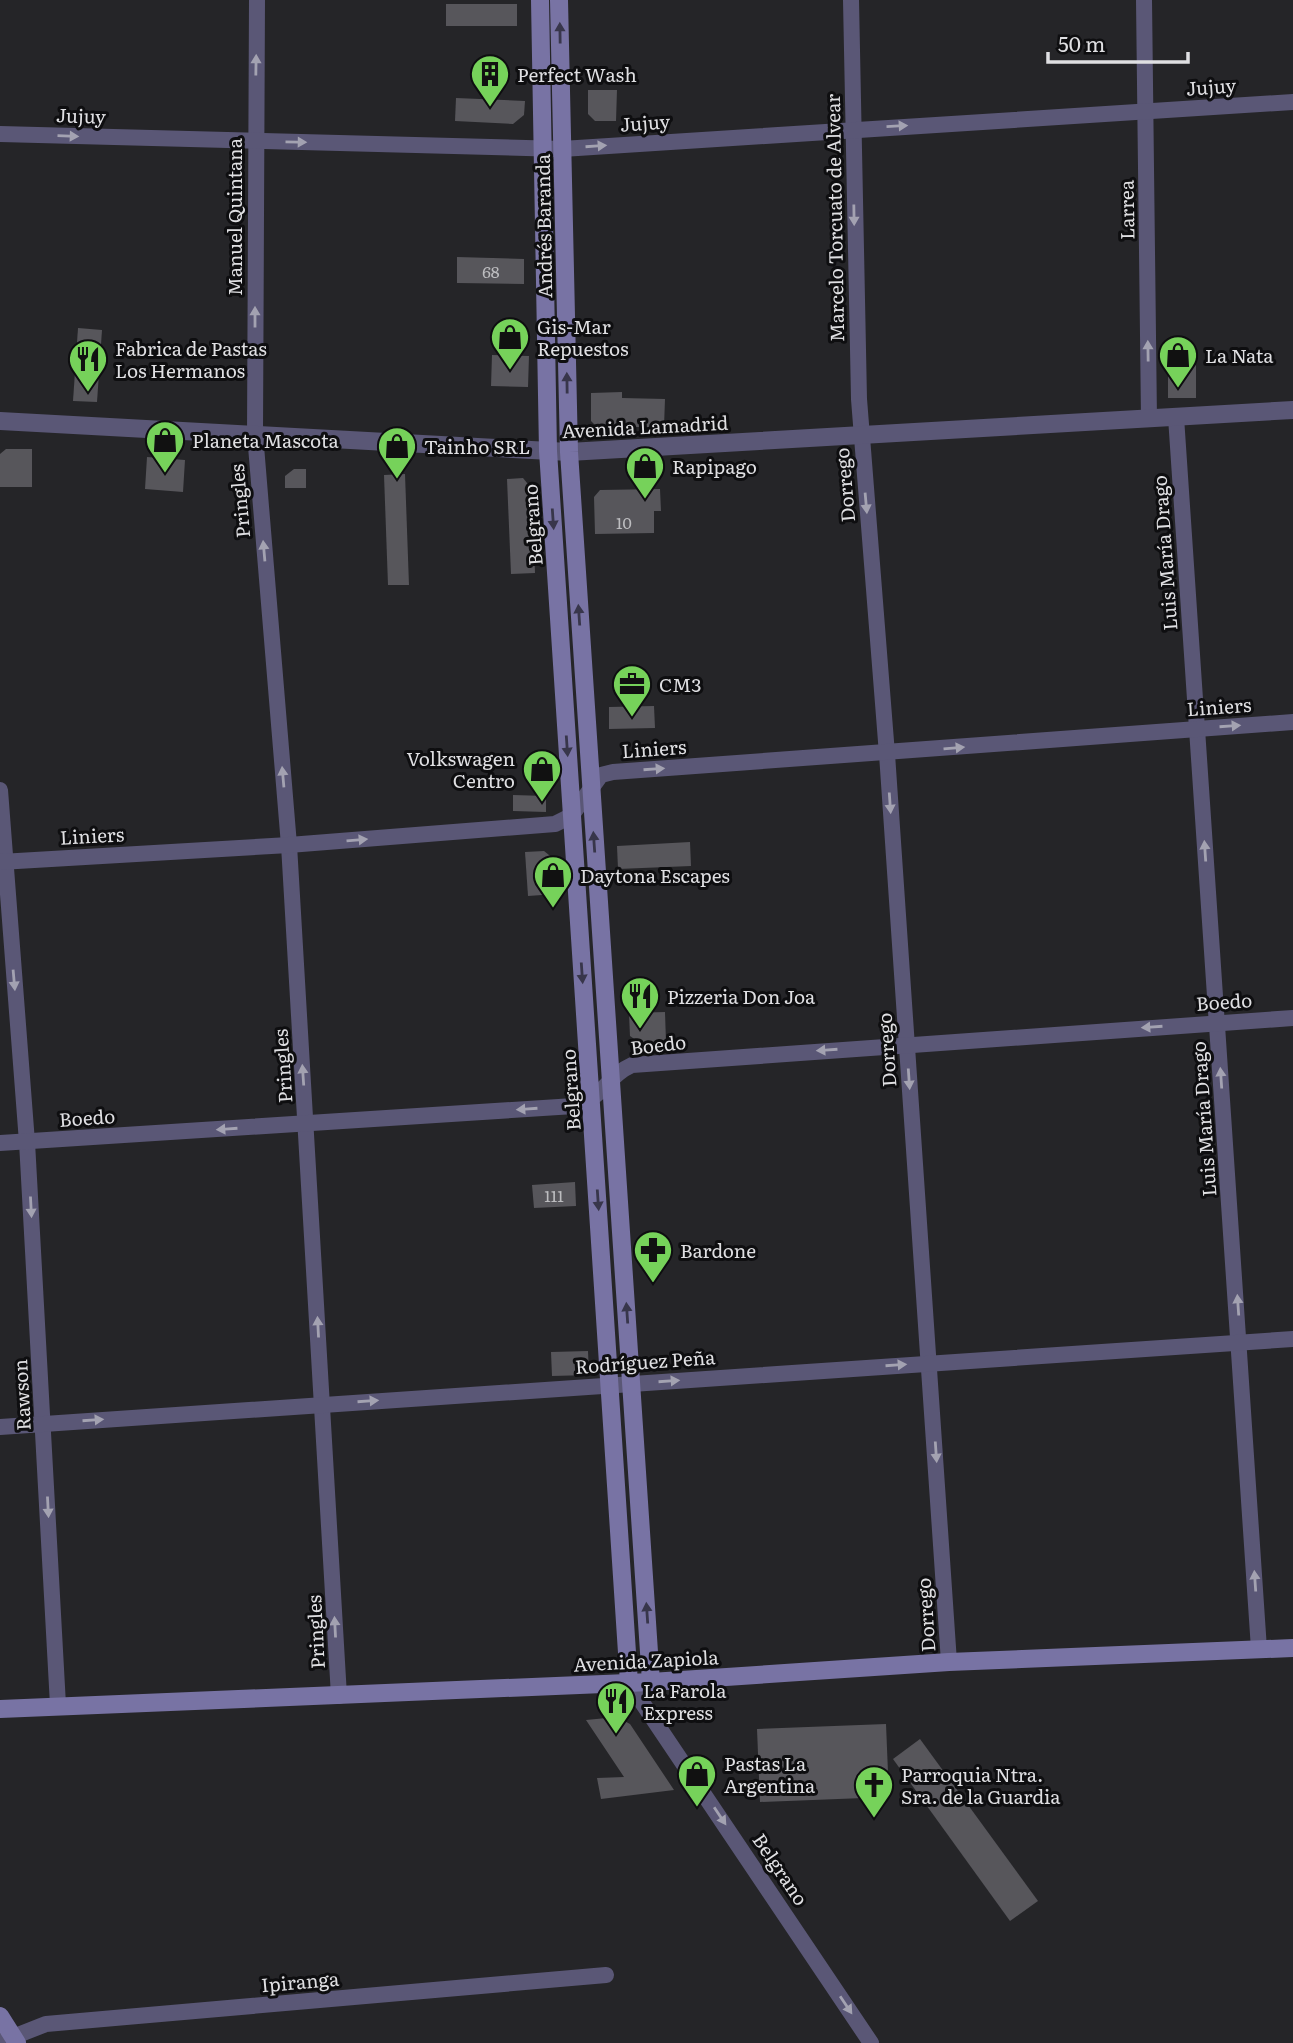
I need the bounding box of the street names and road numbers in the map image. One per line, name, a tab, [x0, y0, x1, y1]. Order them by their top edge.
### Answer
street label: Jujuy	[1185, 70, 1237, 102]
street label: Marcelo Torcuato de Alvear	[818, 94, 850, 342]
street label: Jujuy	[55, 100, 107, 130]
street label: Jujuy	[619, 106, 671, 138]
street label: Manuel Quintana	[220, 137, 248, 296]
street label: Andrés Baranda	[528, 153, 558, 298]
street label: Larrea	[1111, 179, 1141, 240]
street label: Avenida Lamadrid	[561, 408, 729, 444]
street label: Dorrego	[827, 447, 861, 523]
street label: Pringles	[222, 462, 256, 539]
street label: Luis María Drago	[1145, 474, 1183, 632]
street label: Belgrano	[515, 483, 549, 567]
street label: Liniers	[1186, 690, 1253, 722]
street label: Liniers	[621, 732, 688, 764]
street label: Liniers	[59, 819, 125, 851]
street label: Boedo	[1195, 985, 1253, 1017]
street label: Dorrego	[869, 1012, 903, 1088]
street label: Boedo	[628, 1027, 688, 1061]
street label: Pringles	[265, 1028, 299, 1104]
street label: Luis María Drago	[1184, 1040, 1222, 1198]
street label: Belgrano	[553, 1048, 587, 1132]
street label: Boedo	[58, 1101, 116, 1133]
street label: Rodríguez Peña	[574, 1342, 717, 1380]
street label: Rawson	[5, 1359, 37, 1431]
street label: Dorrego	[908, 1577, 942, 1653]
street label: Pringles	[299, 1594, 331, 1670]
street label: Avenida Zapiola	[573, 1642, 720, 1678]
street label: Belgrano	[747, 1827, 815, 1911]
street label: Ipiranga	[260, 1964, 341, 1998]

